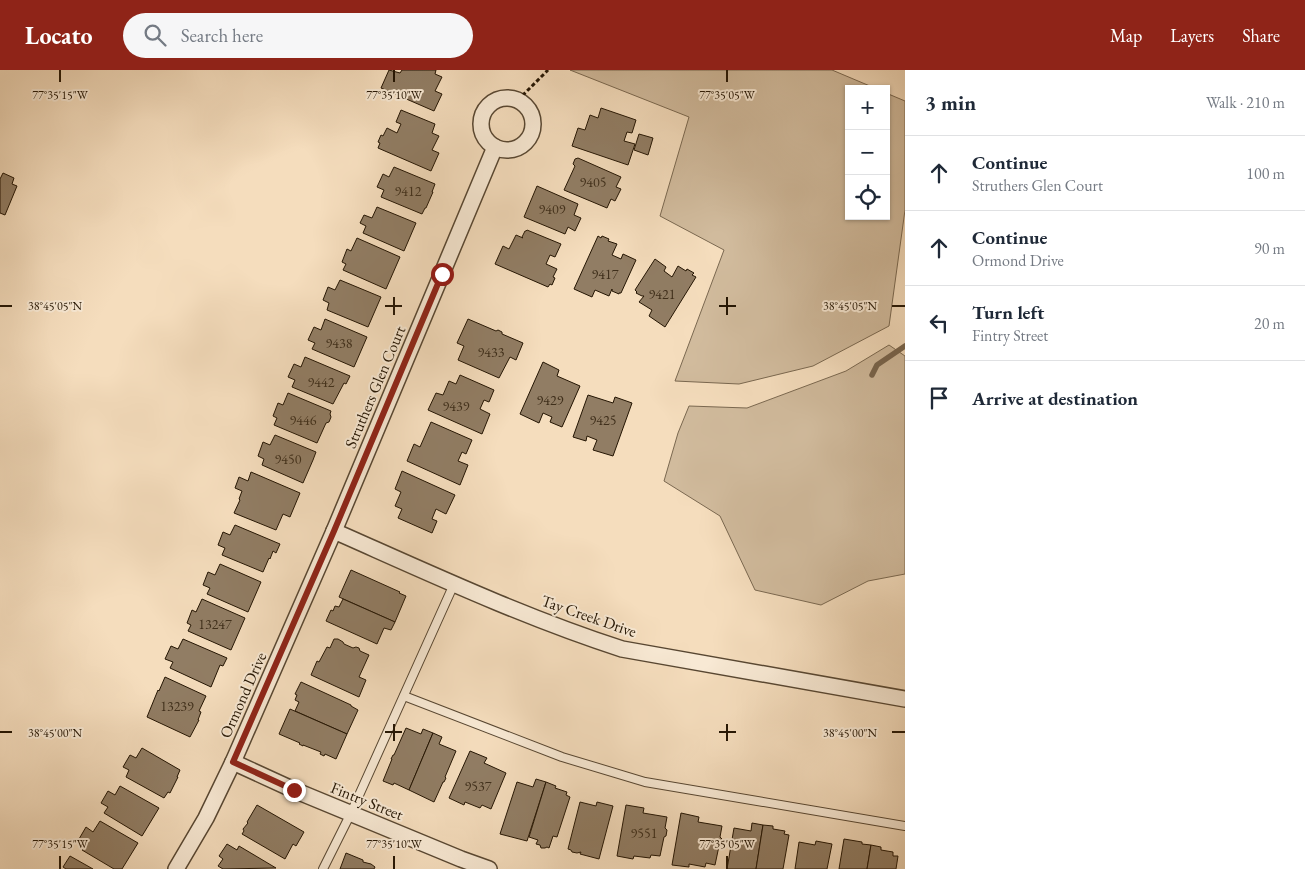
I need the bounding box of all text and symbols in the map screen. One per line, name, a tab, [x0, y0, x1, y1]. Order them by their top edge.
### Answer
search box	[123, 13, 473, 58]
text: Locato	[25, 20, 93, 51]
icon: search	[141, 21, 169, 49]
text: Search here	[181, 23, 263, 48]
text: Map	[1110, 24, 1142, 47]
text: Layers	[1170, 24, 1214, 47]
text: Share	[1242, 24, 1280, 47]
map controls	[845, 85, 890, 220]
button: +	[845, 85, 890, 130]
text: 77°35'15"W	[32, 87, 89, 103]
text: 77°35'10"W	[366, 87, 423, 103]
text: 77°35'05"W	[699, 87, 756, 103]
text: 3 min	[925, 89, 976, 116]
text: Walk · 210 m	[1206, 92, 1285, 113]
button: −	[845, 130, 890, 175]
text: Continue	[972, 150, 1047, 175]
icon: ahead	[925, 159, 953, 187]
text: 100 m	[1246, 163, 1285, 184]
house number: 9405	[580, 173, 606, 191]
button: locate	[845, 175, 890, 220]
text: Struthers Glen Court	[972, 175, 1103, 196]
house number: 9412	[395, 182, 422, 200]
house number: 9409	[539, 200, 566, 218]
text: Continue	[972, 225, 1047, 250]
icon: ahead	[925, 234, 953, 262]
text: 90 m	[1254, 238, 1285, 259]
text: Ormond Drive	[972, 250, 1064, 271]
route start	[431, 263, 454, 286]
house number: 9417	[592, 265, 619, 283]
house number: 9421	[649, 285, 675, 303]
text: 38°45'05"N	[28, 298, 82, 314]
text: 38°45'05"N	[823, 298, 877, 314]
text: Turn left	[972, 300, 1044, 325]
icon: left	[925, 309, 953, 337]
text: 20 m	[1254, 313, 1285, 334]
street label: Struthers Glen Court	[340, 323, 410, 451]
text: Fintry Street	[972, 325, 1048, 346]
house number: 9438	[326, 334, 353, 352]
house number: 9433	[478, 343, 505, 361]
house number: 9442	[308, 373, 335, 391]
icon: arrive	[925, 384, 953, 412]
text: Arrive at destination	[972, 386, 1138, 411]
house number: 9429	[537, 391, 564, 409]
house number: 9439	[443, 397, 470, 415]
house number: 9446	[290, 411, 317, 429]
house number: 9425	[590, 411, 616, 429]
house number: 9450	[275, 450, 302, 468]
street label: Tay Creek Drive	[539, 590, 639, 642]
house number: 13247	[198, 615, 232, 633]
street label: Ormond Drive	[215, 649, 271, 741]
house number: 13239	[160, 697, 194, 715]
text: 38°45'00"N	[28, 725, 82, 741]
text: 38°45'00"N	[823, 725, 877, 741]
street label: Fintry Street	[328, 777, 406, 825]
house number: 9537	[465, 777, 492, 795]
route end	[283, 779, 306, 802]
house number: 9551	[631, 824, 657, 842]
text: 77°35'15"W	[32, 836, 89, 852]
text: 77°35'10"W	[366, 836, 423, 852]
text: 77°35'05"W	[699, 836, 756, 852]

